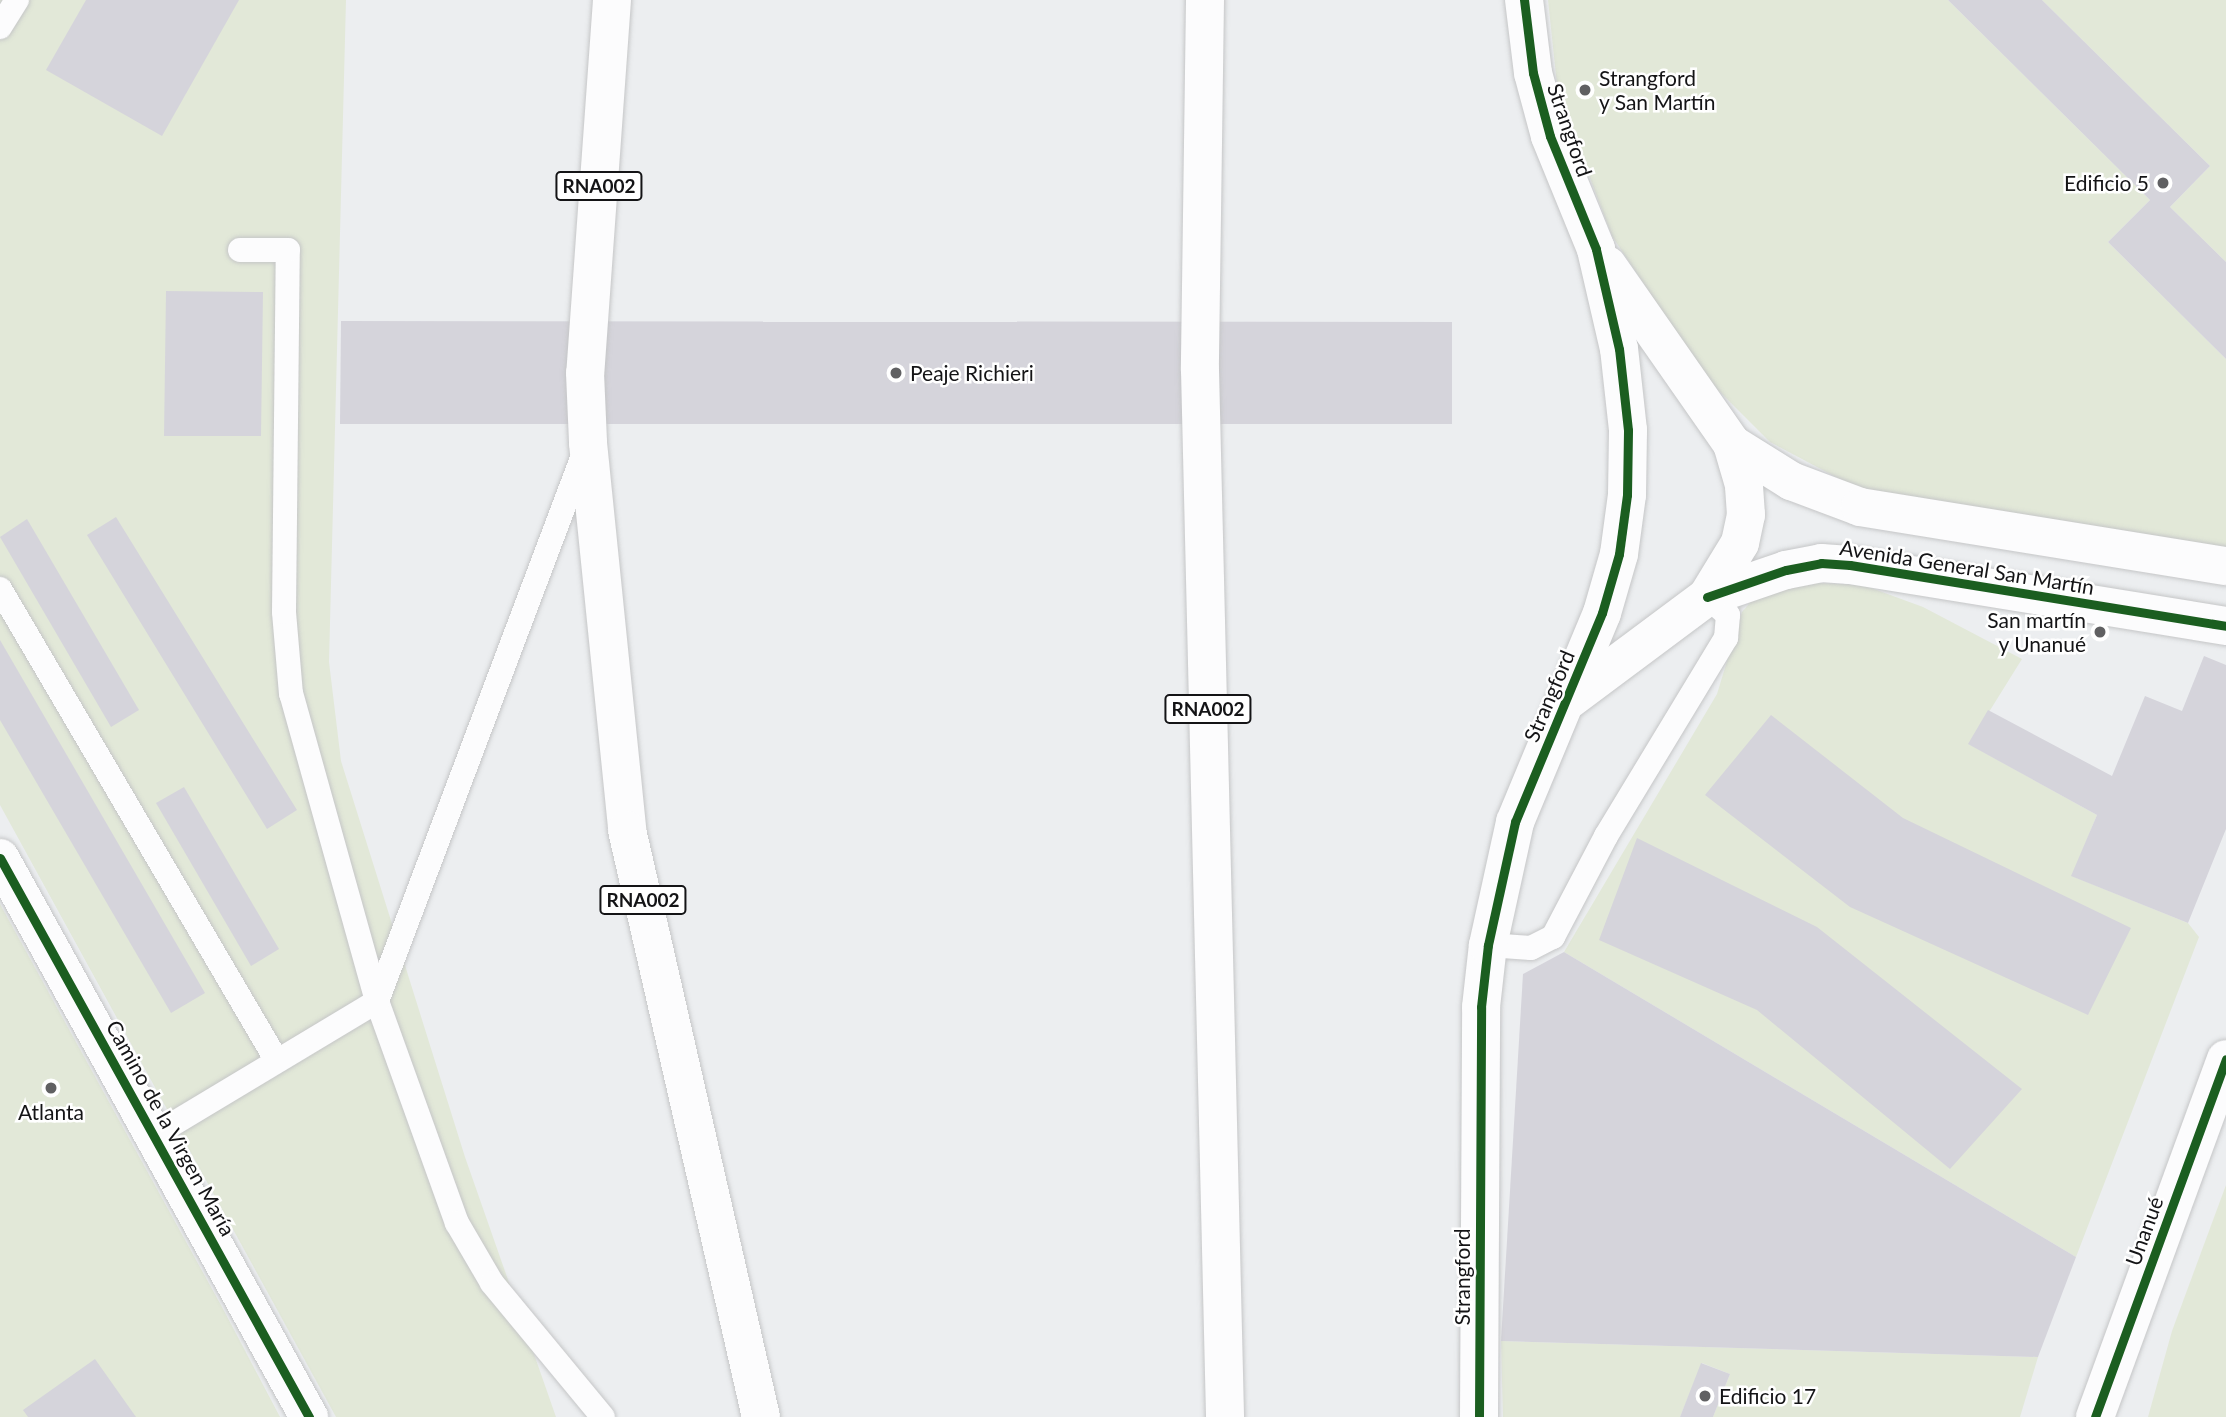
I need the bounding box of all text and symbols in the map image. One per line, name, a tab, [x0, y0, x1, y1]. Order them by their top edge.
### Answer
place label: Strangford y San Martín	[1599, 65, 1716, 115]
street label: Strangford	[1542, 80, 1598, 180]
marker: Strangford y San Martín	[1577, 82, 1593, 98]
road number: RNA002	[555, 170, 643, 202]
place label: Edificio 5	[2064, 170, 2149, 196]
marker: Edificio 5	[2155, 175, 2171, 191]
place label: Peaje Richieri	[910, 360, 1034, 386]
marker: Peaje Richieri	[888, 365, 904, 381]
street label: Avenida General San Martín	[1838, 534, 2096, 600]
place label: San martín y Unanué	[1987, 607, 2086, 657]
marker: San martín y Unanué	[2092, 624, 2108, 640]
street label: Strangford	[1518, 646, 1580, 746]
road number: RNA002	[1164, 694, 1252, 724]
road number: RNA002	[599, 885, 687, 916]
street label: Camino de la Virgen María	[101, 1016, 241, 1240]
marker: Atlanta	[43, 1080, 59, 1096]
place label: Atlanta	[18, 1099, 84, 1125]
street label: Unanué	[2120, 1193, 2168, 1269]
street label: Strangford	[1449, 1229, 1475, 1325]
place label: Edificio 17	[1719, 1383, 1816, 1409]
marker: Edificio 17	[1697, 1388, 1713, 1404]

